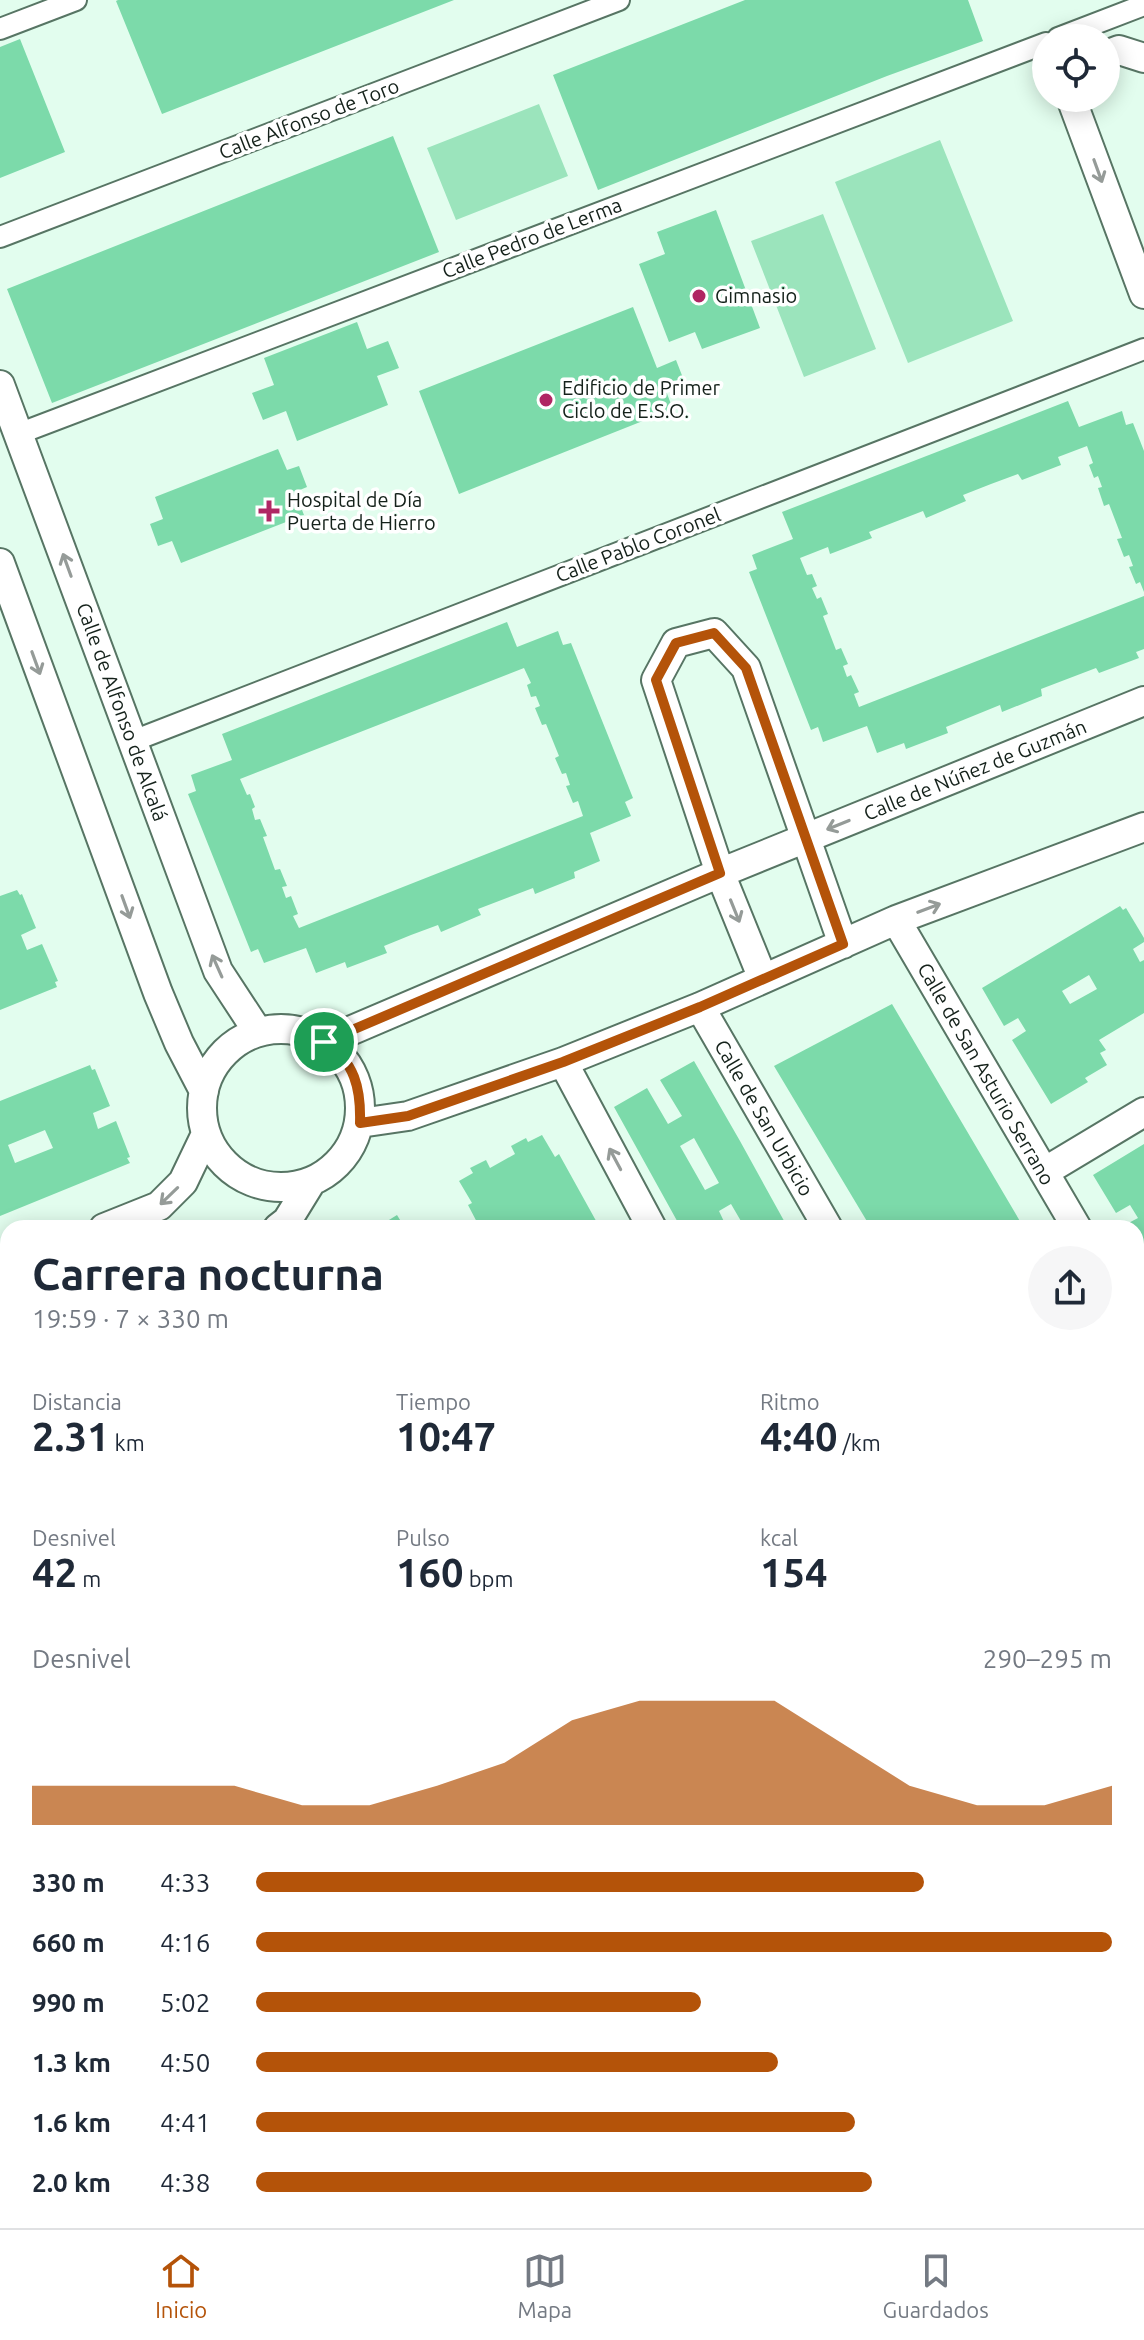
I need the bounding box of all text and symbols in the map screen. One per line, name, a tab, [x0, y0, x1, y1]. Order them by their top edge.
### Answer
map controls	[1032, 24, 1120, 112]
button: locate	[1032, 24, 1120, 112]
street label: Calle Alfonso de Toro	[216, 74, 402, 163]
one-way arrow	[1092, 158, 1106, 183]
street label: Calle Pedro de Lerma	[439, 193, 625, 282]
place label: Gimnasio	[715, 284, 797, 307]
marker: Gimnasio	[690, 287, 708, 305]
place label: Edificio de Primer Ciclo de E.S.O.	[562, 376, 721, 422]
marker: Edificio de Primer Ciclo de E.S.O.	[537, 391, 555, 409]
place label: Hospital de Día Puerta de Hierro	[287, 488, 436, 534]
marker: Hospital de Día Puerta de Hierro	[258, 500, 280, 522]
street label: Calle Pablo Coronel	[552, 502, 724, 587]
one-way arrow	[59, 553, 73, 578]
street label: Calle de Alfonso de Alcalá	[72, 600, 173, 824]
one-way arrow	[30, 650, 45, 675]
street label: Calle de Núñez de Guzmán	[860, 714, 1089, 825]
one-way arrow	[826, 819, 851, 834]
one-way arrow	[120, 894, 134, 918]
one-way arrow	[729, 898, 744, 923]
one-way arrow	[916, 900, 941, 914]
one-way arrow	[209, 954, 224, 978]
street label: Calle de San Asturio Serrano	[913, 959, 1060, 1189]
pin	[290, 1008, 358, 1076]
icon: arrive	[302, 1020, 346, 1064]
street label: Calle de San Urbicio	[710, 1036, 818, 1200]
one-way arrow	[607, 1148, 623, 1172]
one-way arrow	[160, 1186, 179, 1205]
button: share	[1028, 1246, 1112, 1330]
text: Carrera nocturna	[32, 1249, 384, 1298]
text: 19:59 · 7 × 330 m	[32, 1304, 229, 1333]
text: Distancia	[32, 1389, 122, 1414]
text: Tiempo	[396, 1389, 471, 1414]
text: Ritmo	[760, 1389, 820, 1414]
text: 2.31	[32, 1414, 110, 1459]
text: 10:47	[396, 1414, 496, 1459]
text: 4:40	[760, 1414, 838, 1459]
text: km	[110, 1430, 145, 1455]
text: /km	[838, 1430, 881, 1455]
text: Desnivel	[32, 1525, 116, 1550]
text: Pulso	[396, 1525, 450, 1550]
text: kcal	[760, 1525, 798, 1550]
text: 42	[32, 1550, 77, 1595]
text: 160	[396, 1550, 464, 1595]
text: 154	[760, 1550, 828, 1595]
text: m	[77, 1566, 101, 1591]
text: bpm	[464, 1566, 513, 1591]
text: Desnivel	[32, 1644, 131, 1673]
text: 290–295 m	[983, 1644, 1112, 1673]
text: 330 m	[32, 1868, 105, 1897]
text: 4:33	[160, 1868, 210, 1897]
text: 660 m	[32, 1928, 105, 1957]
text: 4:16	[160, 1928, 210, 1957]
text: 990 m	[32, 1988, 105, 2017]
text: 5:02	[160, 1988, 210, 2017]
text: 1.3 km	[32, 2048, 111, 2077]
text: 4:50	[160, 2048, 210, 2077]
text: 1.6 km	[32, 2108, 111, 2137]
text: 4:41	[160, 2108, 210, 2137]
text: 2.0 km	[32, 2168, 111, 2197]
text: 4:38	[160, 2168, 210, 2197]
tab: Inicio	[155, 2249, 207, 2322]
tab: Mapa	[518, 2249, 572, 2322]
tab: Guardados	[883, 2249, 989, 2322]

